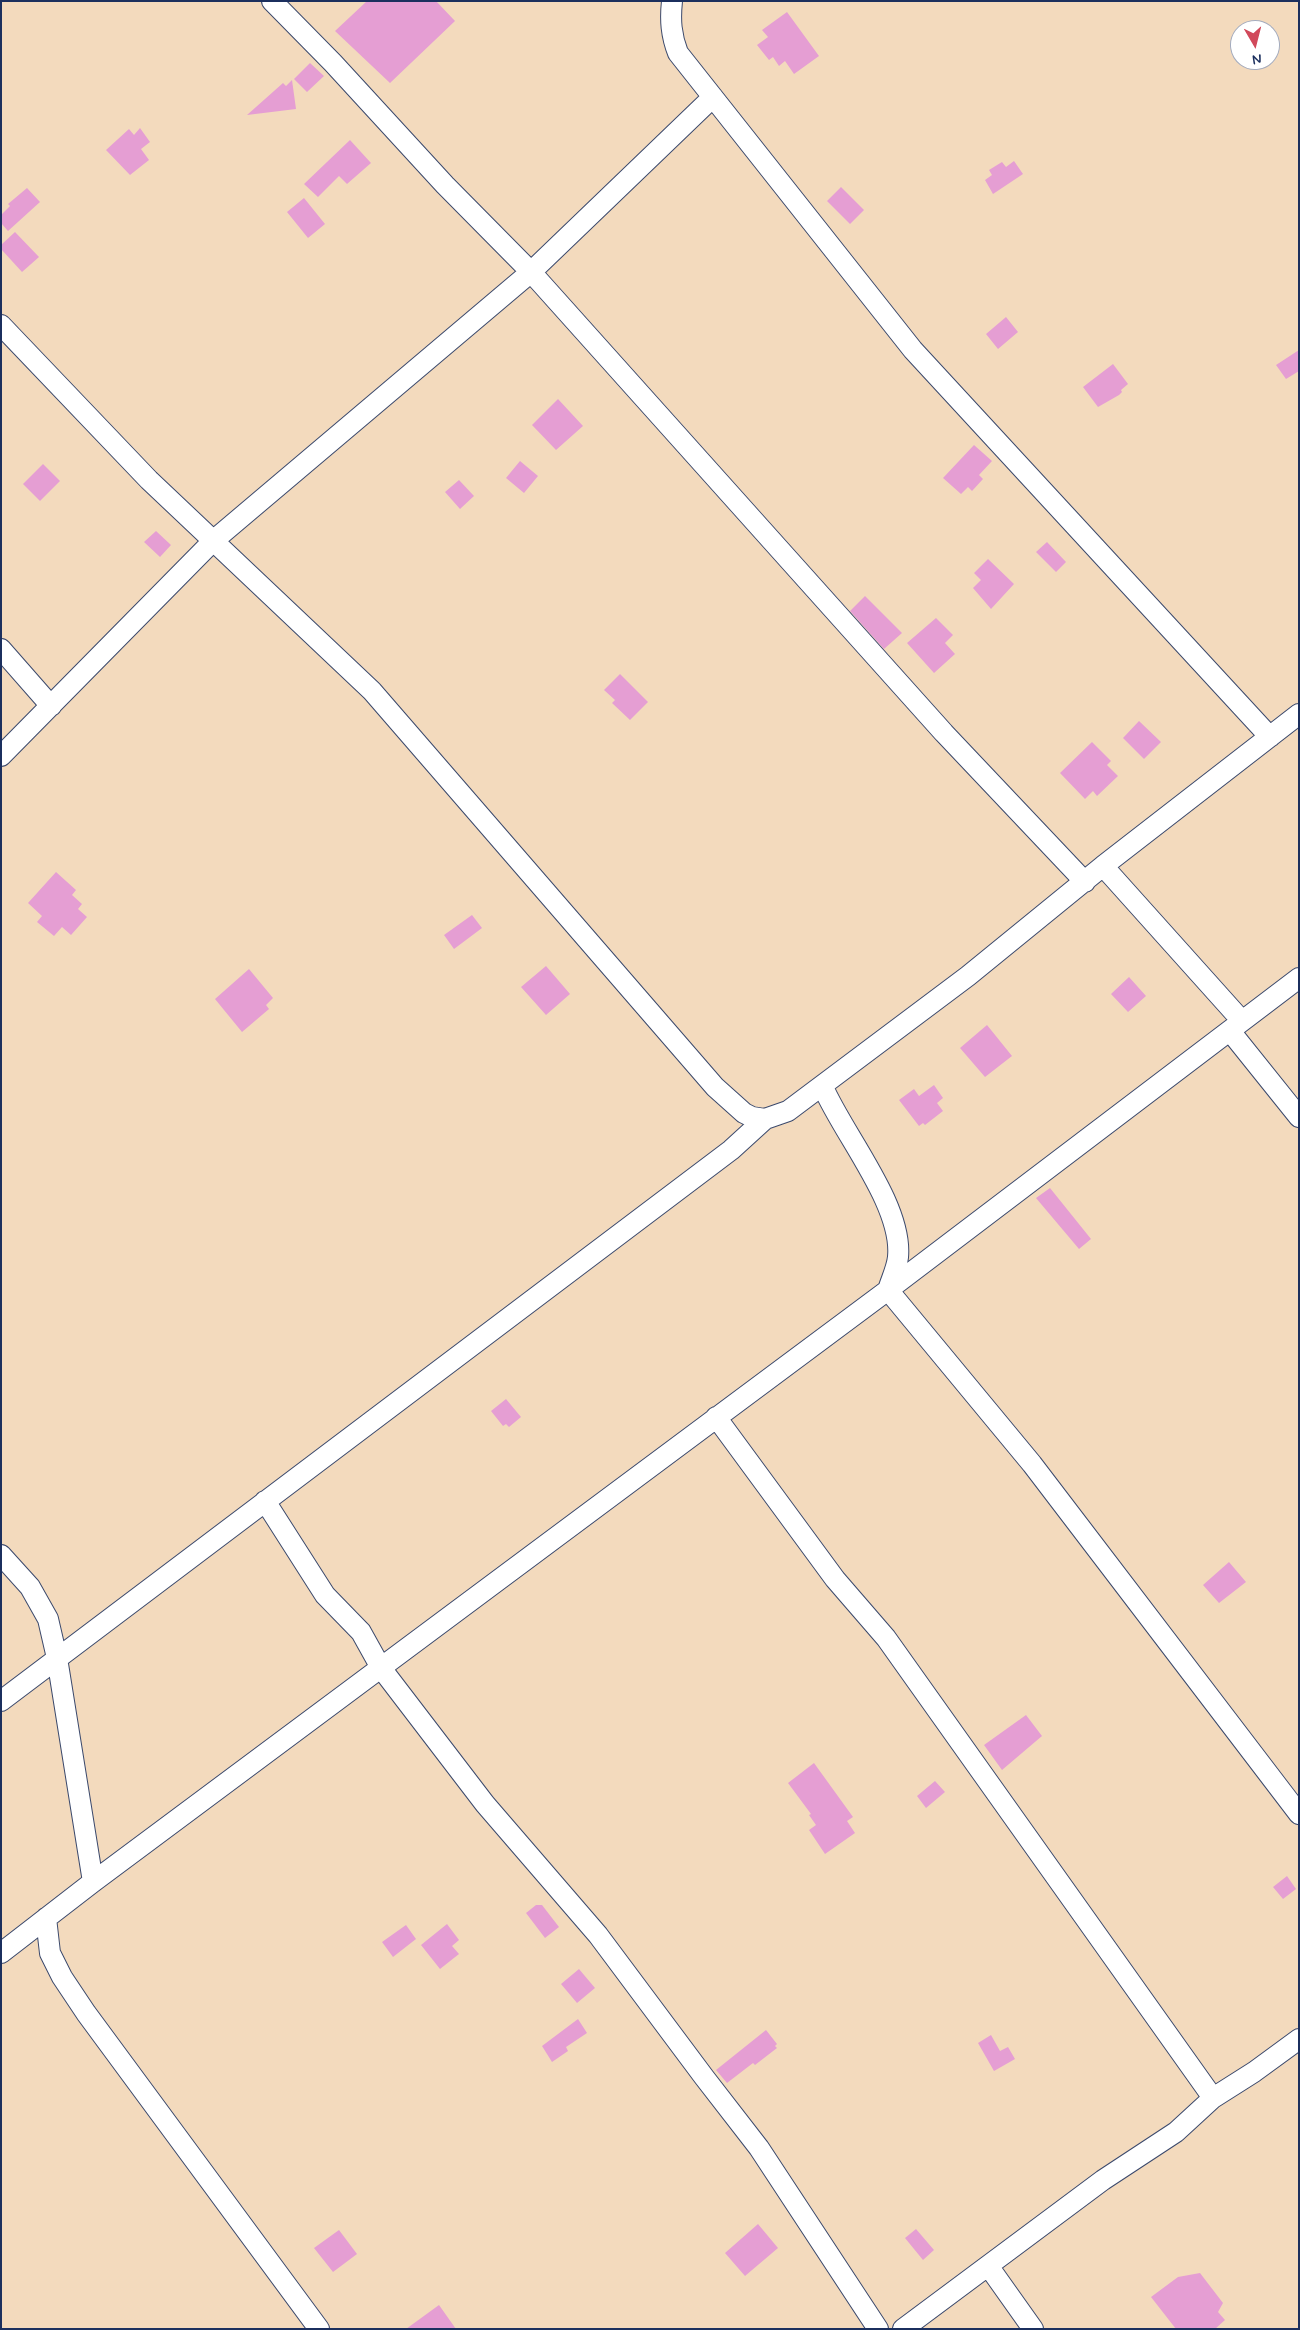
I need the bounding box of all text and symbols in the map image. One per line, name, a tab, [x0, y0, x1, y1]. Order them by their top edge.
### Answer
north arrow	[1230, 20, 1280, 70]
text: N	[1251, 49, 1263, 68]

